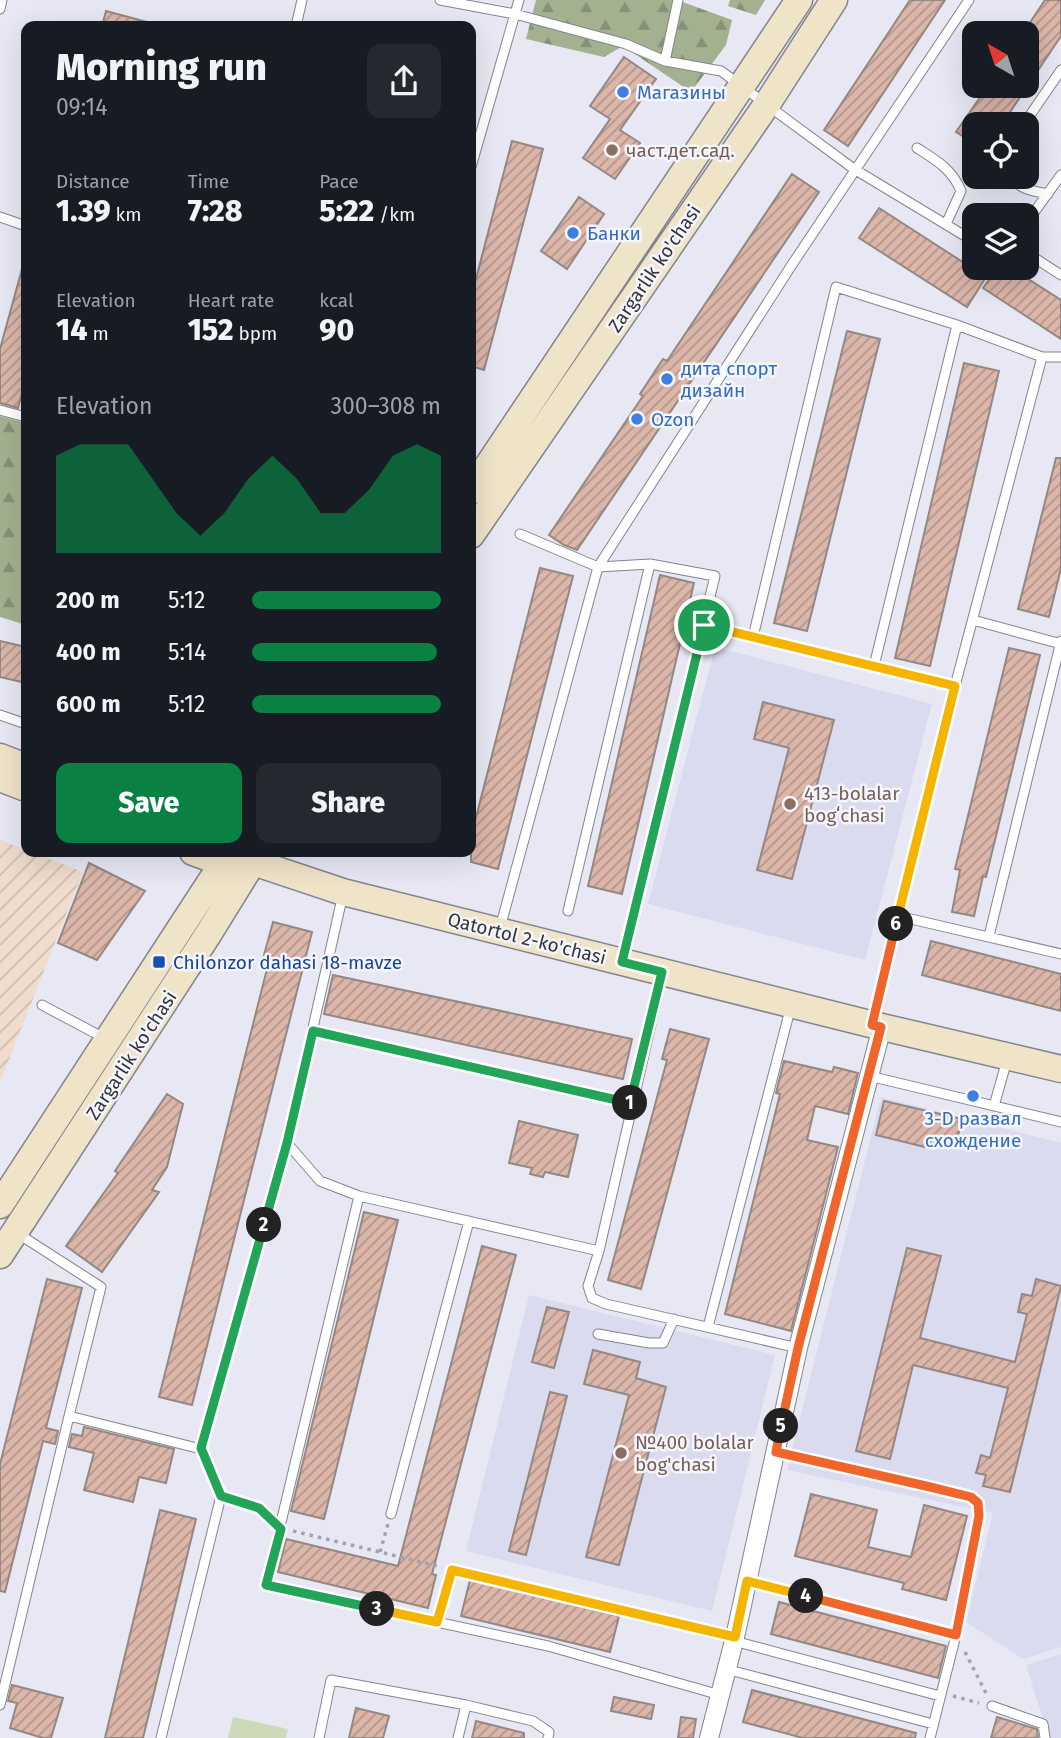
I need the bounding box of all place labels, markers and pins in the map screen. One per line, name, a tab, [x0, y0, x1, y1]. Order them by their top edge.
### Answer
place label: Магазины	[637, 81, 726, 104]
marker: Магазины	[615, 84, 631, 100]
place label: част.дет.сад.	[626, 139, 735, 162]
marker: част.дет.сад.	[604, 142, 620, 158]
place label: Банки	[587, 222, 641, 245]
marker: Банки	[565, 225, 581, 241]
place label: дита спорт дизайн	[681, 357, 777, 402]
marker: дита спорт дизайн	[659, 371, 675, 387]
place label: Ozon	[651, 408, 694, 431]
marker: Ozon	[629, 411, 645, 427]
pin	[674, 595, 734, 655]
place label: 413-bolalar bogʻchasi	[804, 782, 900, 827]
marker: 413-bolalar bogʻchasi	[782, 796, 798, 812]
pin: 6	[878, 906, 914, 942]
place label: Chilonzor dahasi 18-mavze	[173, 951, 402, 974]
marker: Chilonzor dahasi 18-mavze	[151, 954, 167, 970]
pin: 1	[612, 1086, 648, 1120]
marker: 3-D развал схождение	[965, 1088, 981, 1104]
place label: 3-D развал схождение	[924, 1107, 1022, 1152]
pin: 2	[246, 1208, 282, 1242]
pin: 5	[764, 1408, 798, 1444]
place label: №400 bolalar bog'chasi	[635, 1431, 754, 1476]
marker: №400 bolalar bog'chasi	[613, 1445, 629, 1461]
pin: 4	[788, 1578, 824, 1614]
pin: 3	[360, 1592, 394, 1626]

